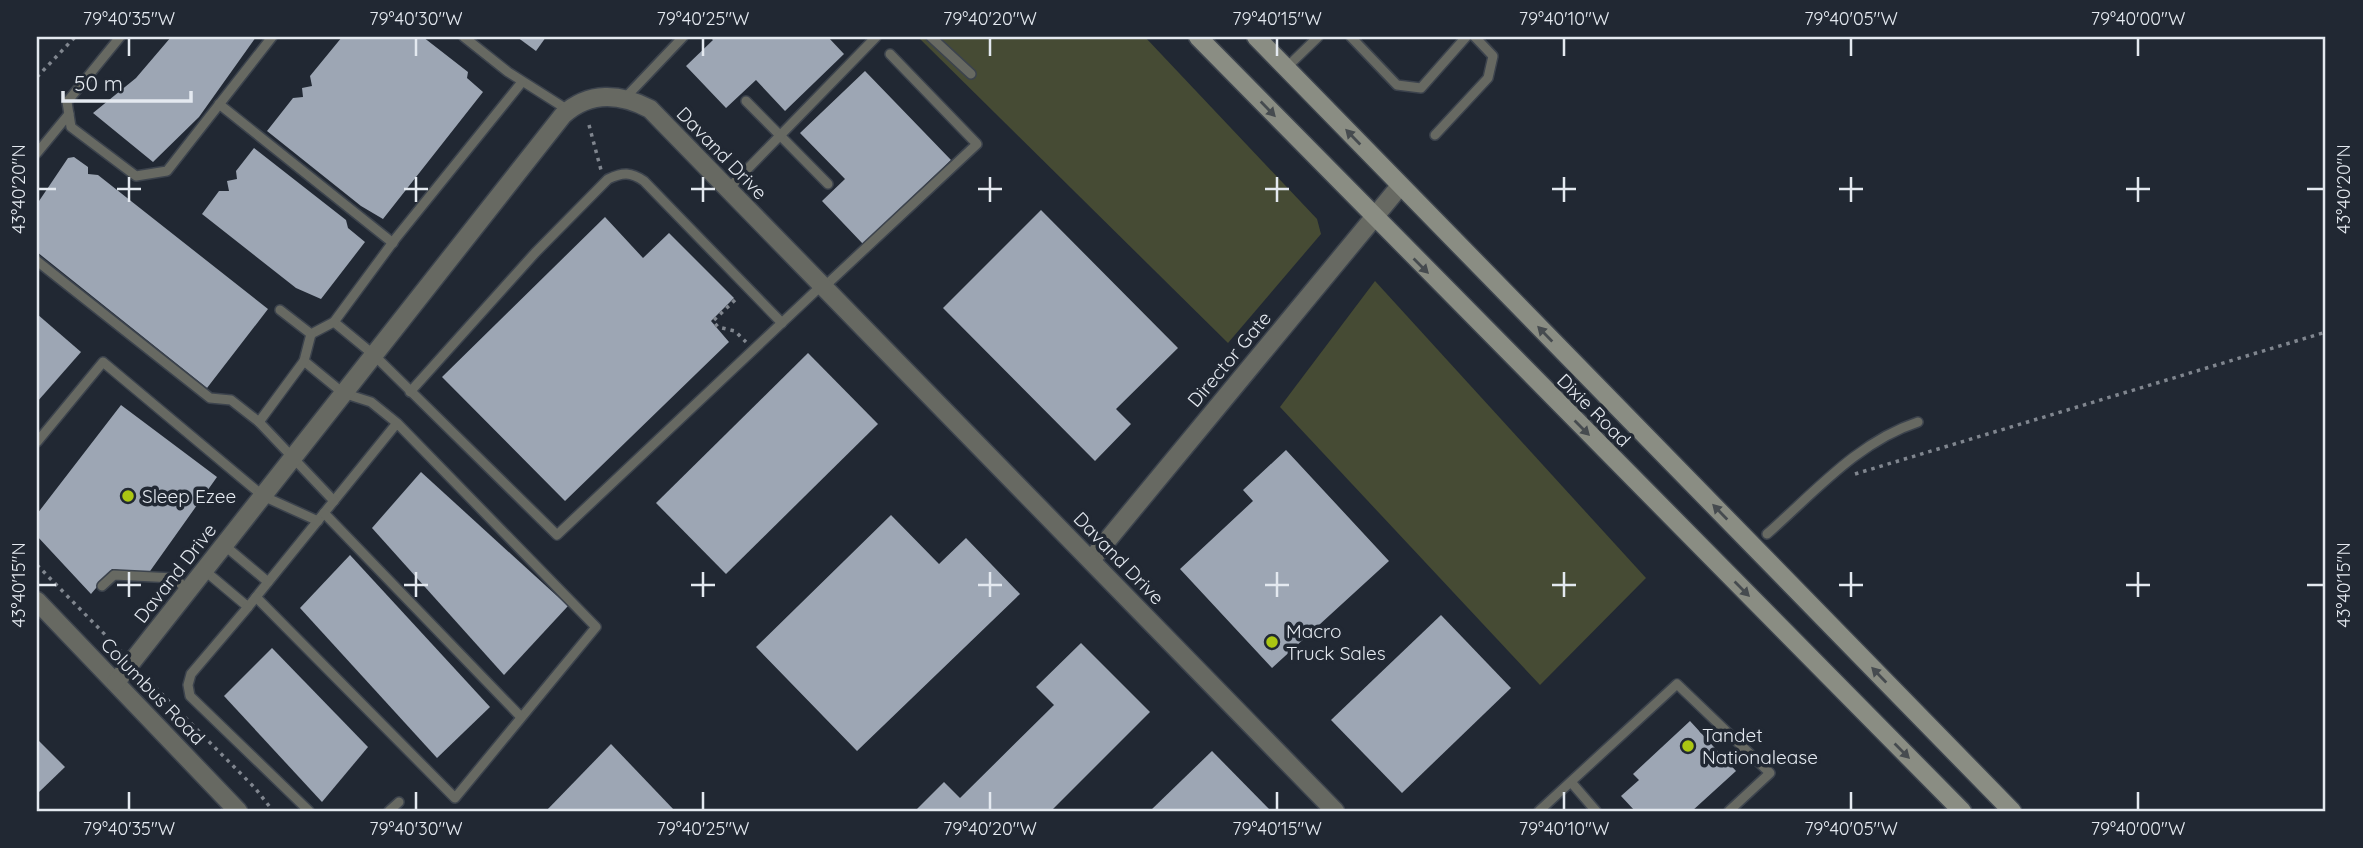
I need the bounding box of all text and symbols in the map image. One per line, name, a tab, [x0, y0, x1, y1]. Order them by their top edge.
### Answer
text: 79°40'35"W	[83, 7, 175, 30]
text: 79°40'30"W	[369, 7, 463, 30]
text: 79°40'25"W	[657, 7, 750, 30]
text: 79°40'20"W	[943, 7, 1037, 30]
text: 79°40'15"W	[1232, 7, 1322, 30]
text: 79°40'10"W	[1519, 7, 1609, 30]
text: 79°40'05"W	[1804, 7, 1898, 30]
text: 79°40'00"W	[2091, 7, 2185, 30]
scale bar	[63, 60, 191, 104]
text: 50 m	[74, 70, 123, 96]
one-way arrow	[1259, 100, 1275, 117]
street label: Davand Drive	[672, 102, 772, 204]
one-way arrow	[1345, 129, 1361, 146]
text: 43°40'20"N	[7, 144, 30, 234]
text: 43°40'20"N	[2332, 144, 2355, 234]
one-way arrow	[1413, 257, 1429, 274]
street label: Director Gate	[1182, 306, 1276, 412]
one-way arrow	[1537, 326, 1553, 342]
street label: Dixie Road	[1552, 368, 1636, 452]
one-way arrow	[1573, 419, 1590, 436]
place label: Sleep Ezee	[142, 484, 236, 508]
marker: Sleep Ezee	[120, 488, 136, 504]
one-way arrow	[1712, 504, 1728, 521]
street label: Davand Drive	[1069, 507, 1169, 609]
street label: Davand Drive	[129, 518, 221, 628]
text: 43°40'15"N	[7, 542, 30, 628]
text: 43°40'15"N	[2332, 542, 2355, 628]
one-way arrow	[1733, 581, 1750, 598]
place label: Macro Truck Sales	[1286, 619, 1386, 665]
street label: Columbus Road	[96, 632, 210, 750]
marker: Macro Truck Sales	[1264, 634, 1280, 650]
one-way arrow	[1871, 667, 1887, 684]
place label: Tandet Nationalease	[1702, 723, 1818, 769]
marker: Tandet Nationalease	[1680, 738, 1696, 754]
one-way arrow	[1893, 742, 1909, 759]
text: 79°40'35"W	[83, 817, 175, 840]
text: 79°40'30"W	[369, 817, 463, 840]
text: 79°40'25"W	[657, 817, 750, 840]
text: 79°40'20"W	[943, 817, 1037, 840]
text: 79°40'15"W	[1232, 817, 1322, 840]
text: 79°40'10"W	[1519, 817, 1609, 840]
text: 79°40'05"W	[1804, 817, 1898, 840]
text: 79°40'00"W	[2091, 817, 2185, 840]

